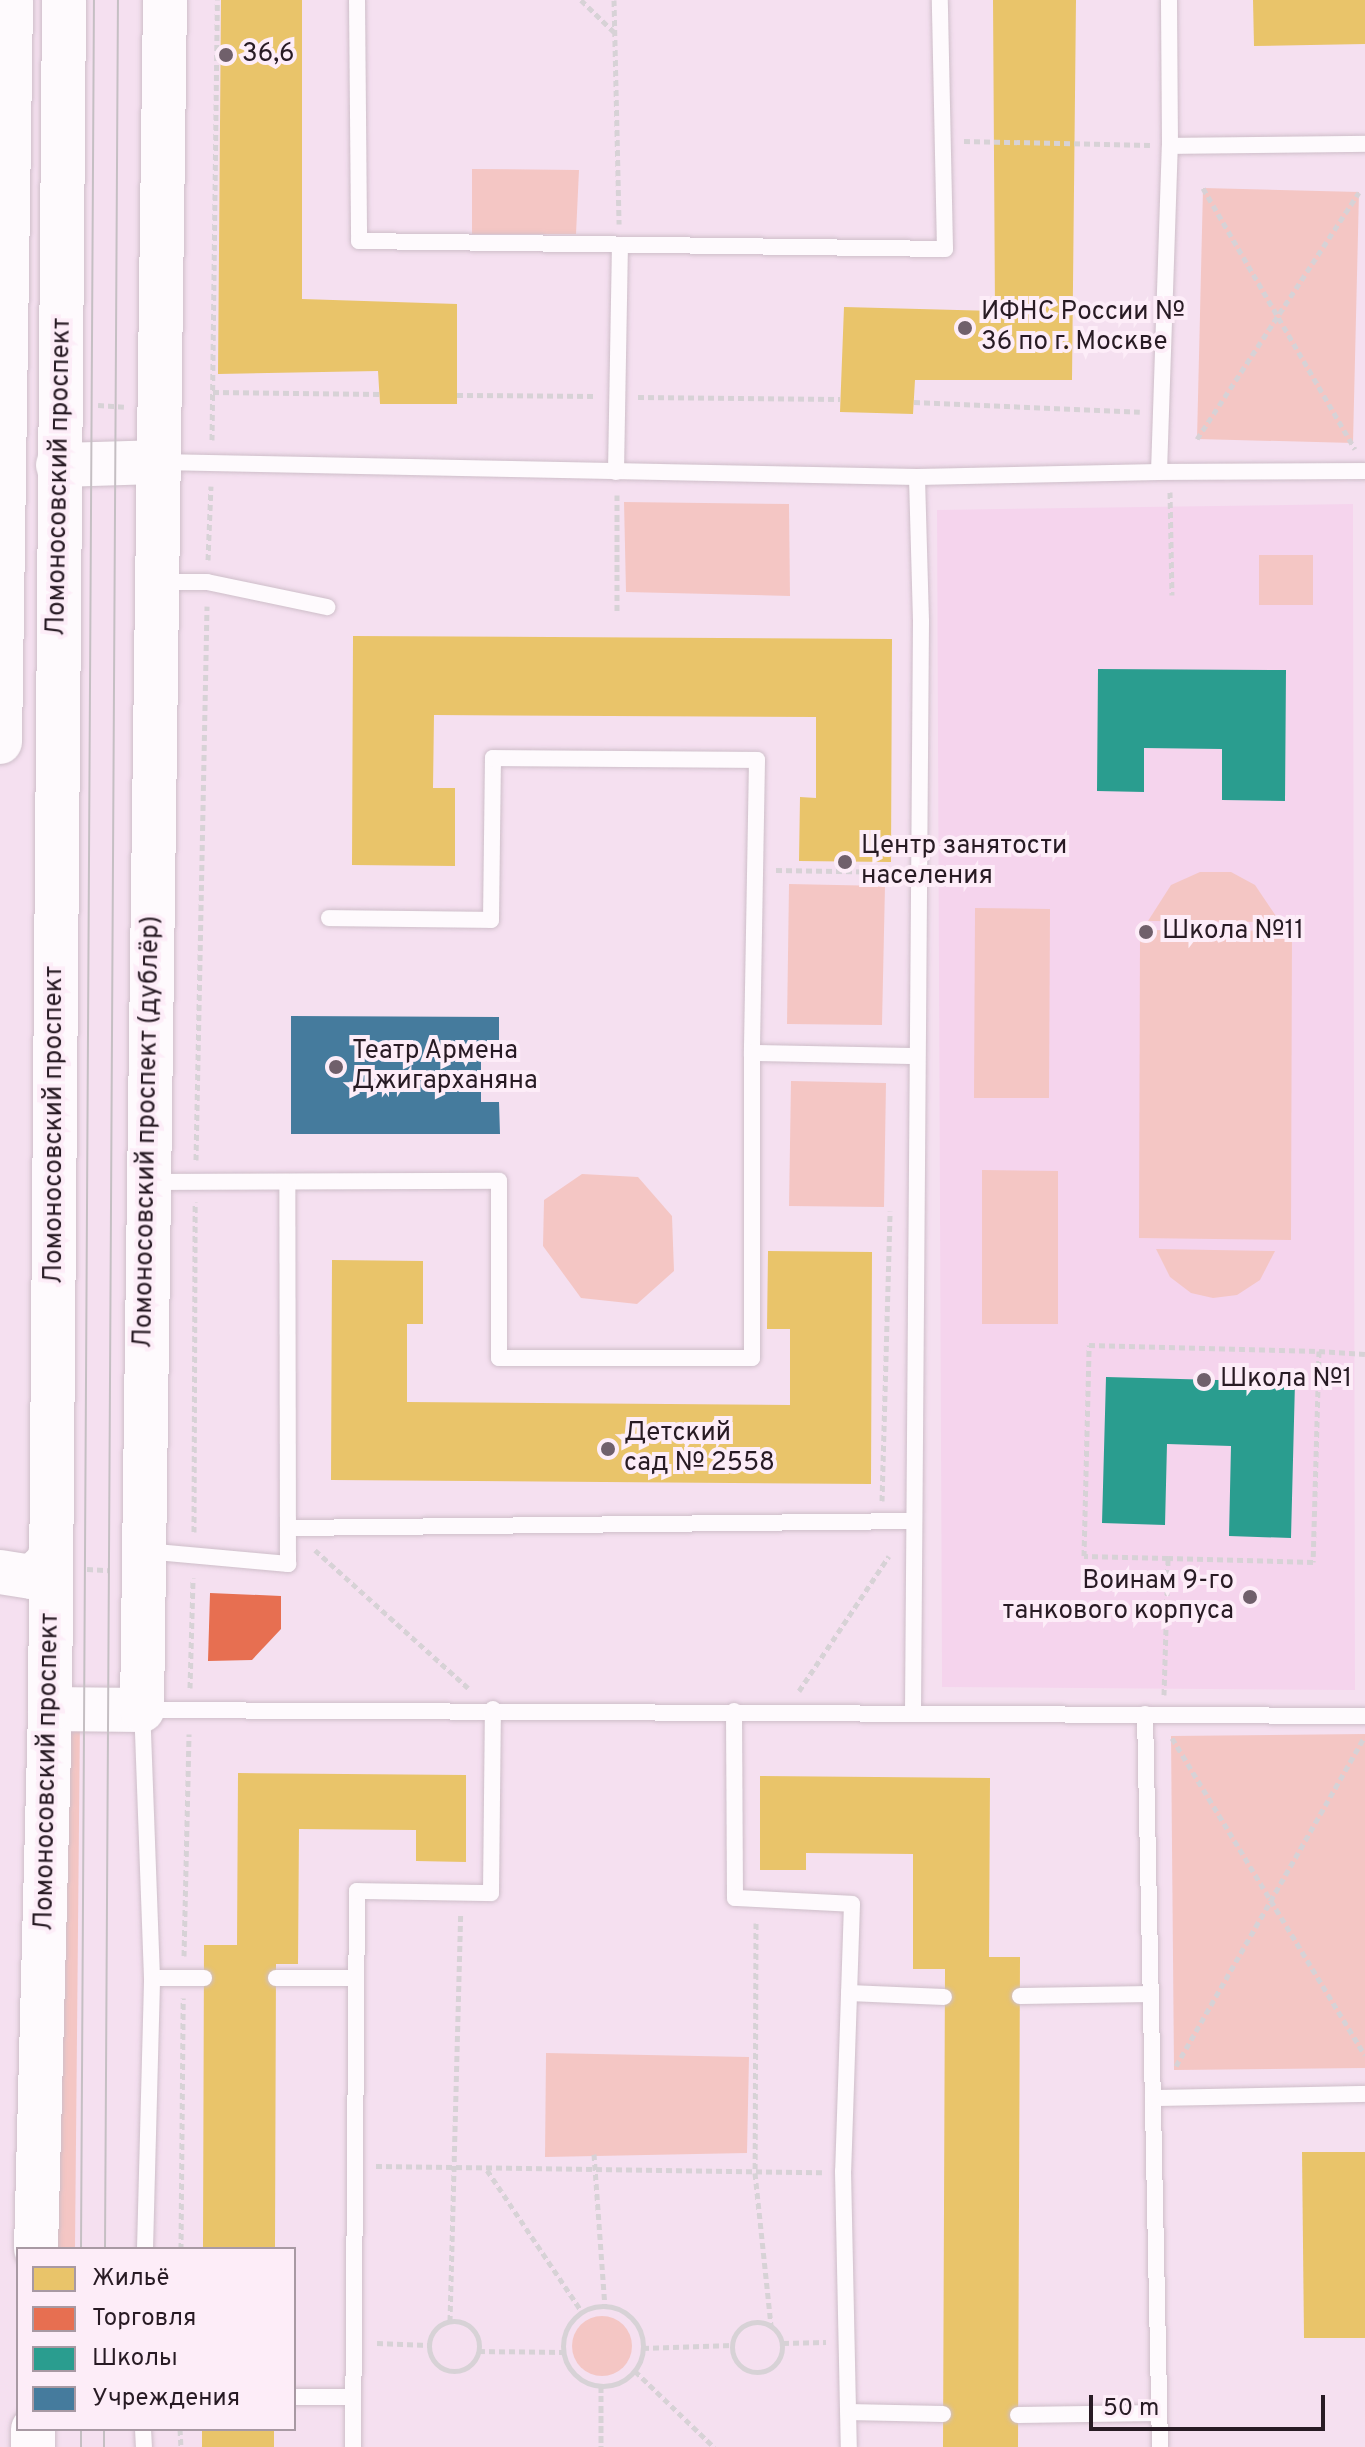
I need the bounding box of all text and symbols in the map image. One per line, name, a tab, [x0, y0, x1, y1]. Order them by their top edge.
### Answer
place label: 36,6	[242, 39, 295, 71]
marker: 36,6	[217, 46, 235, 64]
place label: ИФНС России № 36 по г. Москве	[981, 297, 1185, 358]
street label: Ломоносовский проспект	[42, 318, 78, 636]
marker: ИФНС России № 36 по г. Москве	[956, 319, 974, 337]
place label: Центр занятости населения	[861, 831, 1067, 892]
marker: Центр занятости населения	[836, 853, 854, 871]
street label: Ломоносовский проспект (дублёр)	[129, 915, 167, 1349]
place label: Школа №11	[1162, 916, 1304, 948]
marker: Школа №11	[1137, 923, 1155, 941]
street label: Ломоносовский проспект	[39, 966, 71, 1284]
place label: Театр Армена Джигарханяна	[352, 1036, 538, 1098]
marker: Театр Армена Джигарханяна	[327, 1058, 345, 1076]
place label: Школа №1	[1220, 1364, 1352, 1396]
marker: Школа №1	[1195, 1371, 1213, 1389]
place label: Детский сад № 2558	[624, 1418, 775, 1480]
marker: Детский сад № 2558	[599, 1440, 617, 1458]
place label: Воинам 9-го танкового корпуса	[1003, 1566, 1234, 1628]
marker: Воинам 9-го танкового корпуса	[1241, 1588, 1259, 1606]
street label: Ломоносовский проспект	[30, 1613, 66, 1931]
legend	[16, 2247, 296, 2431]
text: Жильё	[92, 2264, 169, 2294]
text: Торговля	[92, 2304, 196, 2334]
text: Школы	[92, 2344, 178, 2374]
scale bar	[1093, 2379, 1329, 2429]
text: Учреждения	[92, 2384, 240, 2414]
text: 50 m	[1103, 2394, 1159, 2424]

